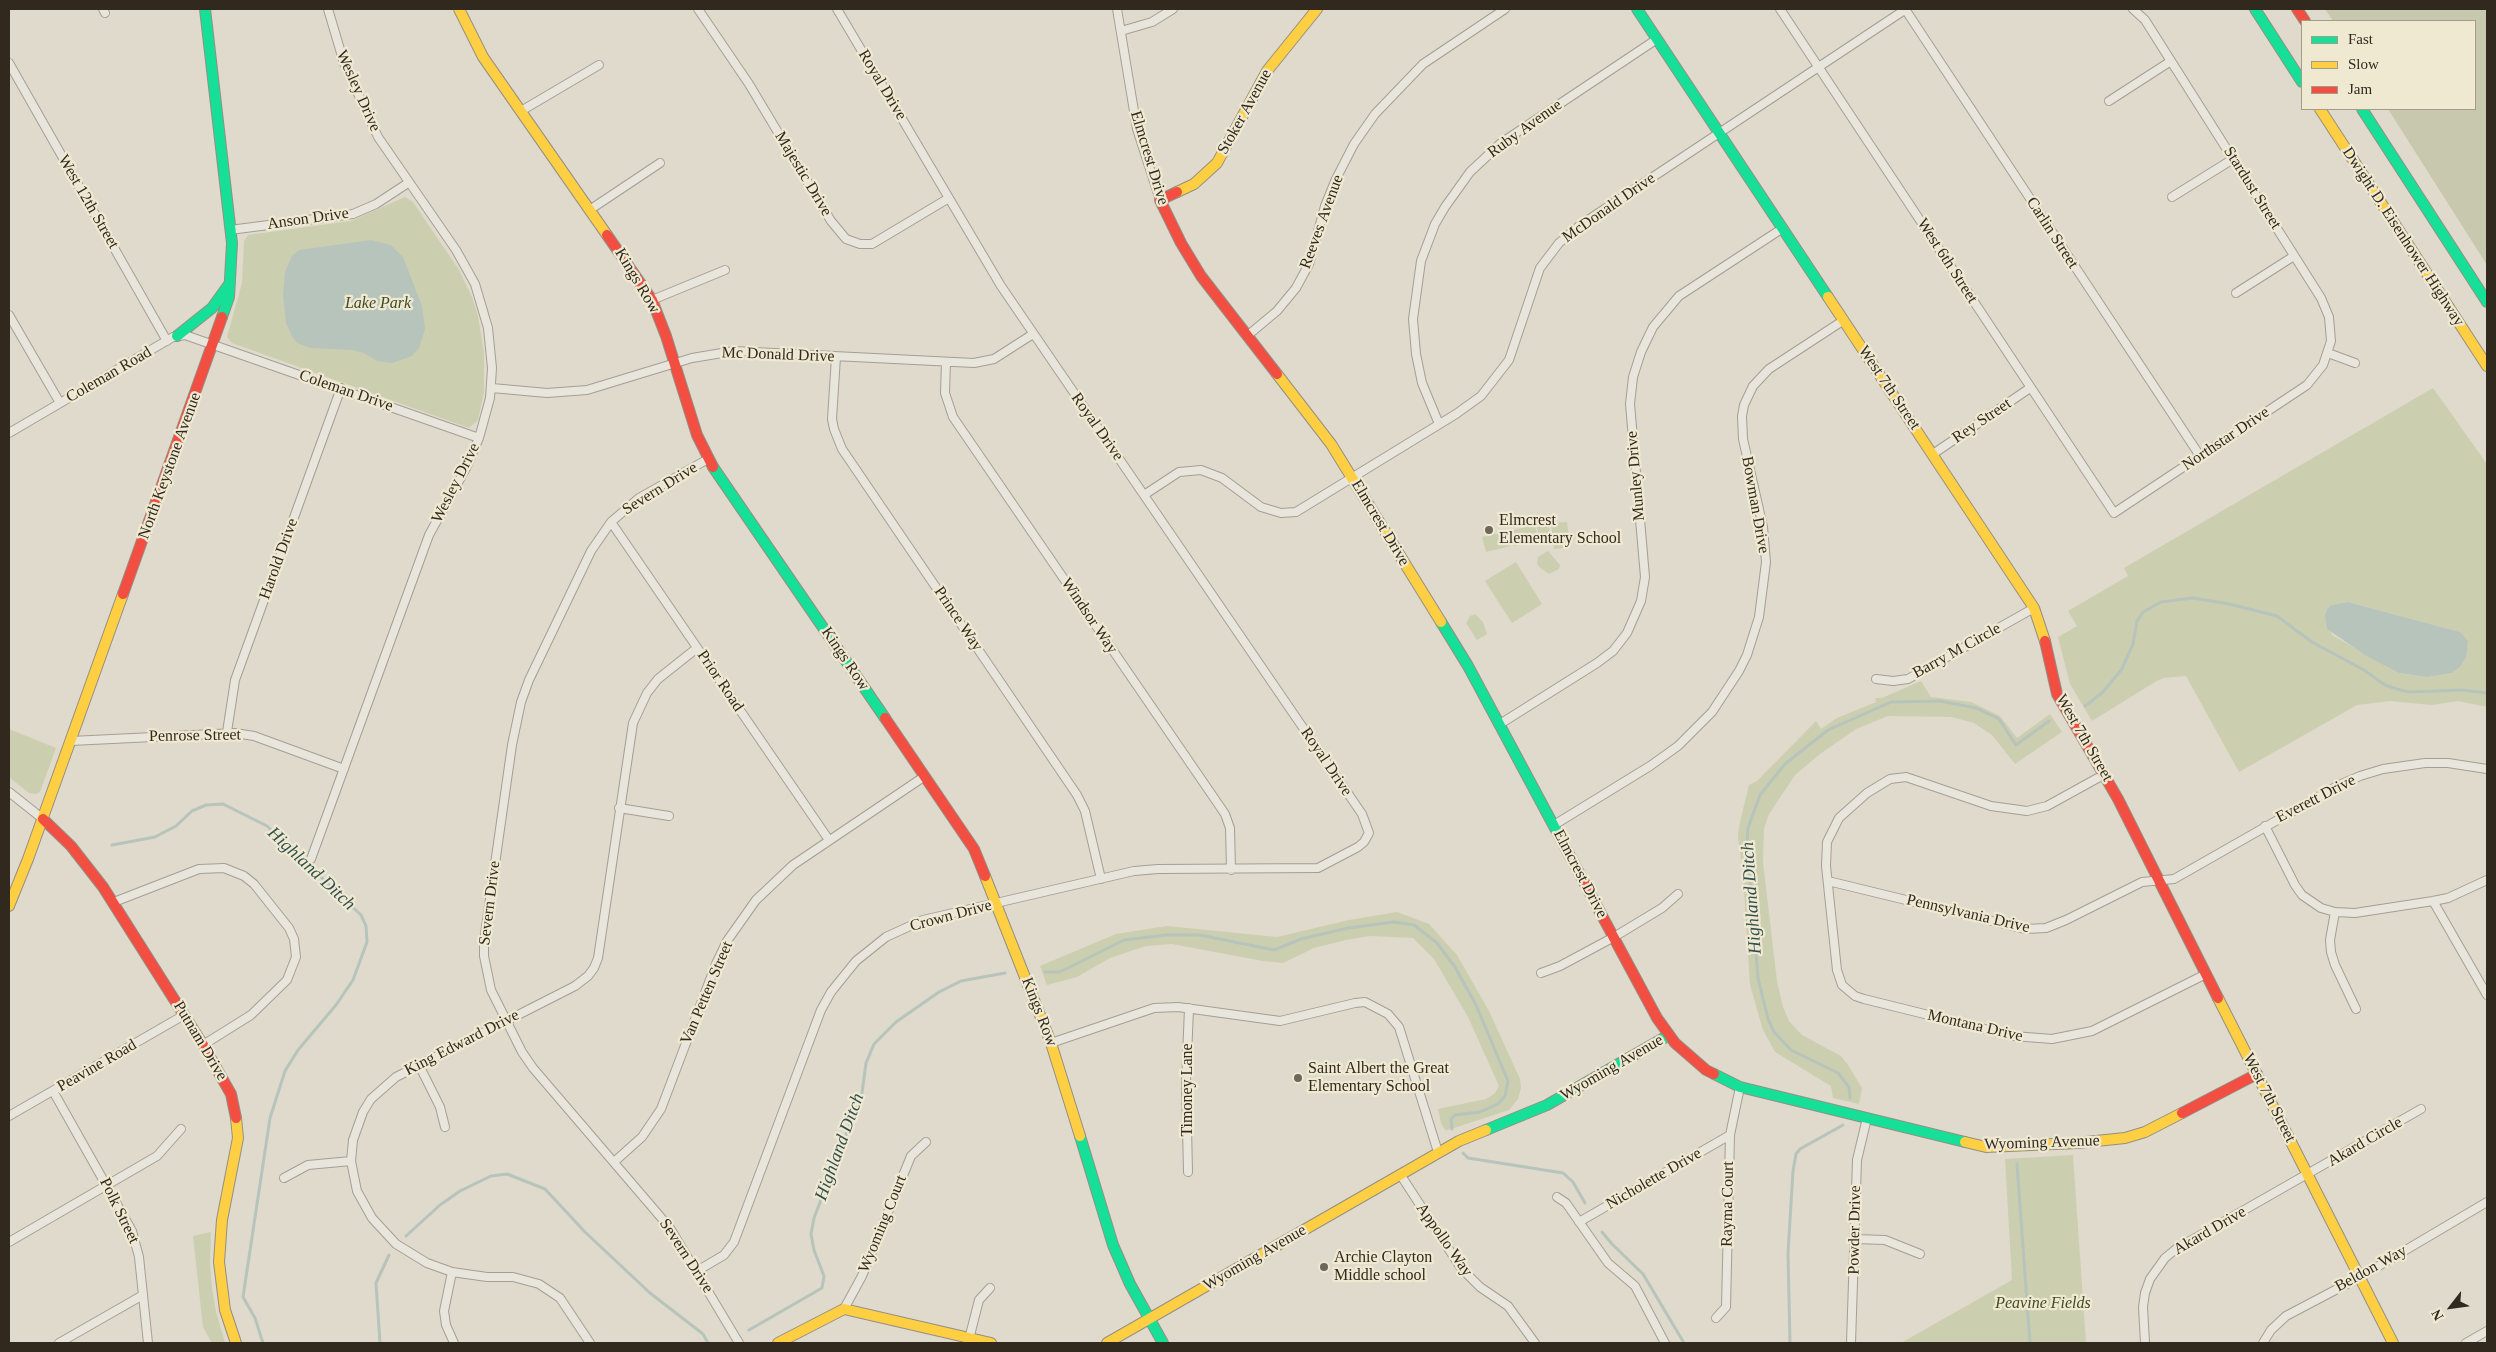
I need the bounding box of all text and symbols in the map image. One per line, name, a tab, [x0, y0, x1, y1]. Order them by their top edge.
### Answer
legend	[2301, 20, 2476, 110]
text: Fast	[2348, 31, 2373, 47]
street label: Royal Drive	[854, 46, 910, 124]
street label: Wesley Drive	[332, 47, 384, 135]
text: Slow	[2348, 56, 2379, 72]
street label: Stoker Avenue	[1214, 66, 1276, 158]
text: Jam	[2348, 81, 2372, 97]
street label: Ruby Avenue	[1484, 96, 1566, 162]
street label: Elmcrest Drive	[1126, 109, 1172, 207]
street label: Majestic Drive	[770, 128, 836, 220]
street label: Stardust Street	[2219, 143, 2285, 233]
street label: Dwight D. Eisenhower Highway	[2338, 144, 2468, 330]
street label: West 12th Street	[53, 152, 123, 252]
street label: McDonald Drive	[1559, 169, 1659, 247]
street label: Reeves Avenue	[1296, 172, 1348, 272]
street label: Carlin Street	[2022, 194, 2082, 272]
street label: Anson Drive	[266, 204, 350, 234]
street label: West 6th Street	[1912, 215, 1982, 307]
street label: Kings Row	[610, 245, 664, 317]
park label: Lake Park	[345, 294, 411, 314]
street label: West 7th Street	[1854, 342, 1924, 434]
street label: Coleman Road	[63, 343, 155, 407]
street label: Mc Donald Drive	[721, 343, 835, 367]
street label: Coleman Drive	[296, 366, 396, 416]
street label: Royal Drive	[1067, 389, 1127, 465]
street label: North Keystone Avenue	[135, 390, 205, 542]
street label: Rey Street	[1949, 394, 2015, 448]
street label: Northstar Drive	[2179, 403, 2273, 475]
street label: Munley Drive	[1623, 430, 1649, 522]
street label: Wesley Drive	[428, 440, 484, 526]
street label: Bowman Drive	[1737, 455, 1773, 555]
street label: Severn Drive	[619, 458, 701, 520]
street label: Elmcrest Drive	[1347, 476, 1413, 570]
place label: Elmcrest Elementary School	[1499, 511, 1621, 549]
street label: Harold Drive	[255, 516, 303, 602]
marker: Elmcrest Elementary School	[1483, 524, 1495, 536]
street label: Windsor Way	[1057, 574, 1121, 658]
street label: Prince Way	[929, 583, 987, 655]
street label: Barry M Circle	[1910, 619, 2004, 683]
street label: Kings Row	[817, 624, 873, 694]
street label: Prior Road	[693, 647, 747, 715]
street label: West 7th Street	[2051, 691, 2117, 785]
street label: Royal Drive	[1296, 724, 1356, 800]
street label: Penrose Street	[149, 726, 241, 746]
street label: Everett Drive	[2273, 771, 2359, 827]
water label: Highland Ditch	[262, 823, 360, 915]
street label: Elmcrest Drive	[1549, 827, 1611, 921]
water label: Highland Ditch	[1737, 841, 1767, 955]
street label: Severn Drive	[475, 860, 505, 946]
street label: Pennsylvania Drive	[1905, 891, 2031, 937]
street label: Crown Drive	[908, 896, 994, 936]
street label: Van Petten Street	[677, 939, 737, 1047]
street label: Kings Row	[1017, 975, 1061, 1049]
street label: Putnam Drive	[169, 998, 231, 1084]
street label: King Edward Drive	[401, 1006, 523, 1080]
street label: Montana Drive	[1925, 1006, 2025, 1046]
street label: Wyoming Avenue	[1557, 1031, 1667, 1105]
street label: Peavine Road	[54, 1036, 140, 1096]
street label: Timoney Lane	[1178, 1043, 1198, 1137]
street label: West 7th Street	[2238, 1050, 2300, 1146]
place label: Saint Albert the Great Elementary School	[1308, 1059, 1449, 1097]
marker: Saint Albert the Great Elementary School	[1292, 1072, 1304, 1084]
water label: Highland Ditch	[811, 1090, 869, 1204]
street label: Akard Circle	[2324, 1113, 2406, 1171]
street label: Wyoming Avenue	[1984, 1131, 2100, 1155]
street label: Nicholette Drive	[1603, 1144, 1705, 1214]
street label: Rayma Court	[1718, 1161, 1738, 1247]
street label: Wyoming Court	[855, 1172, 911, 1276]
street label: Polk Street	[95, 1175, 143, 1247]
street label: Powder Drive	[1845, 1185, 1865, 1275]
street label: Appollo Way	[1412, 1200, 1476, 1280]
street label: Akard Drive	[2170, 1203, 2250, 1259]
street label: Severn Drive	[655, 1215, 717, 1297]
street label: Wyoming Avenue	[1200, 1221, 1310, 1295]
street label: Beldon Way	[2332, 1241, 2410, 1297]
place label: Archie Clayton Middle school	[1334, 1248, 1432, 1286]
marker: Archie Clayton Middle school	[1318, 1261, 1330, 1273]
north arrow	[2426, 1282, 2476, 1332]
park label: Peavine Fields	[1995, 1294, 2091, 1314]
text: N	[2429, 1307, 2447, 1323]

